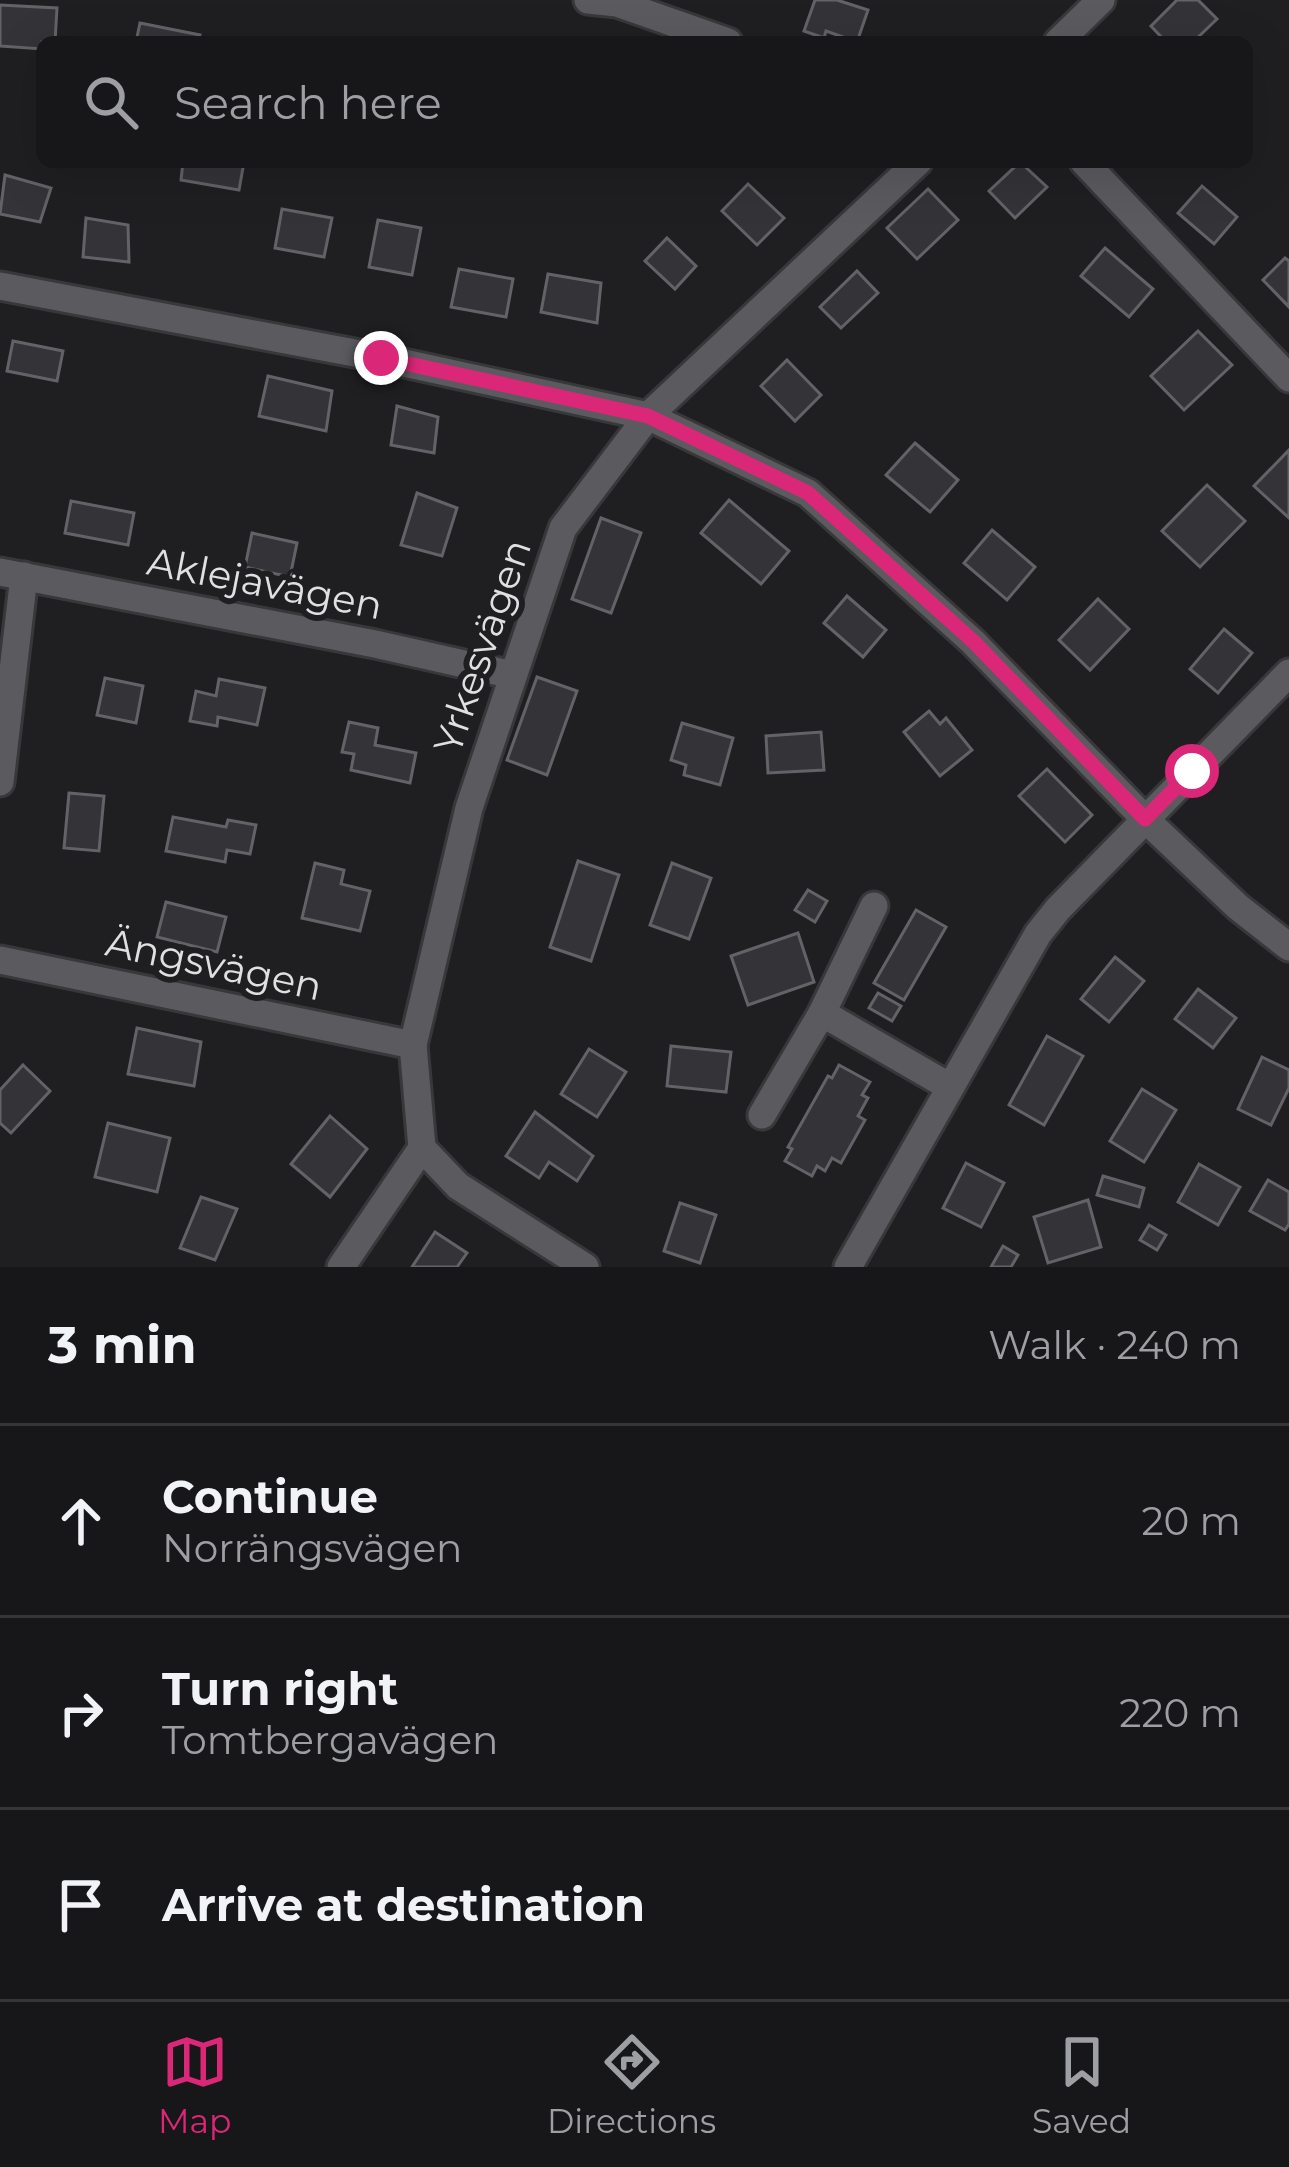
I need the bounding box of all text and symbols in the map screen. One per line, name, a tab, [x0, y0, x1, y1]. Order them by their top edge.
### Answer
search box	[36, 36, 1253, 168]
icon: search	[78, 69, 144, 135]
text: Search here	[174, 75, 442, 130]
route end	[354, 331, 408, 385]
street label: Yrkesvägen	[423, 533, 541, 759]
street label: Aklejavägen	[143, 537, 387, 629]
route start	[1165, 744, 1219, 798]
street label: Ängsvägen	[102, 918, 326, 1010]
text: 3 min	[48, 1314, 197, 1376]
text: Walk · 240 m	[988, 1321, 1241, 1369]
text: Continue	[162, 1469, 378, 1524]
icon: ahead	[48, 1488, 114, 1554]
text: 20 m	[1142, 1497, 1241, 1545]
text: Norrängsvägen	[162, 1524, 462, 1572]
text: Turn right	[162, 1661, 398, 1716]
icon: right	[48, 1680, 114, 1746]
text: 220 m	[1119, 1689, 1241, 1737]
text: Tomtbergavägen	[162, 1716, 498, 1764]
icon: arrive	[48, 1872, 114, 1938]
text: Arrive at destination	[162, 1877, 645, 1932]
tab: Map	[158, 2029, 231, 2141]
tab: Directions	[547, 2029, 716, 2141]
tab: Saved	[1032, 2029, 1131, 2141]

